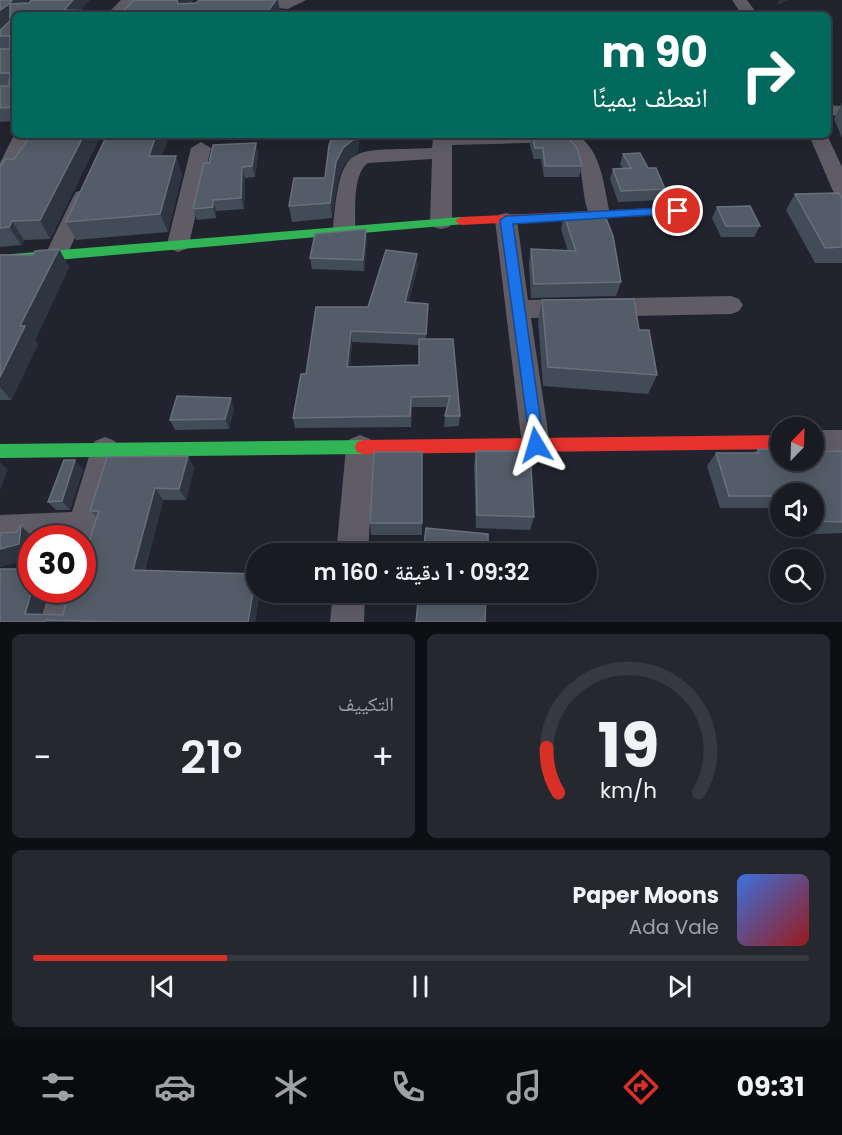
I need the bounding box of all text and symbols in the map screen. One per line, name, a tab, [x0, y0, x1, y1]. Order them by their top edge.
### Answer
text: 90 m	[601, 23, 708, 82]
icon: right	[729, 36, 807, 114]
text: انعطف يمينًا	[592, 79, 708, 116]
pin	[652, 185, 703, 236]
icon: arrive	[661, 194, 694, 227]
position arrow	[504, 413, 568, 477]
north arrow	[770, 417, 824, 471]
map controls	[770, 417, 824, 603]
button: sound	[770, 483, 824, 537]
speed limit sign: 30	[18, 525, 96, 603]
button: search	[770, 549, 824, 603]
text: 09:32 · 1 دقيقة · 160 m	[314, 557, 529, 588]
text: التكييف	[338, 690, 394, 718]
text: 19	[598, 701, 659, 789]
text: 21°	[180, 726, 242, 789]
text: −	[33, 734, 51, 781]
text: +	[371, 734, 394, 781]
text: km/h	[600, 775, 657, 806]
text: Paper Moons	[572, 880, 719, 911]
text: Ada Vale	[629, 913, 719, 941]
icon: previous	[146, 970, 179, 1003]
icon: pause	[404, 970, 437, 1003]
icon: next	[663, 970, 696, 1003]
icon: filters	[37, 1066, 79, 1108]
icon: car	[154, 1066, 196, 1108]
icon: climate	[270, 1066, 312, 1108]
icon: phone	[387, 1066, 429, 1108]
icon: music	[503, 1066, 545, 1108]
icon: directions	[620, 1066, 662, 1108]
text: 09:31	[736, 1068, 805, 1105]

